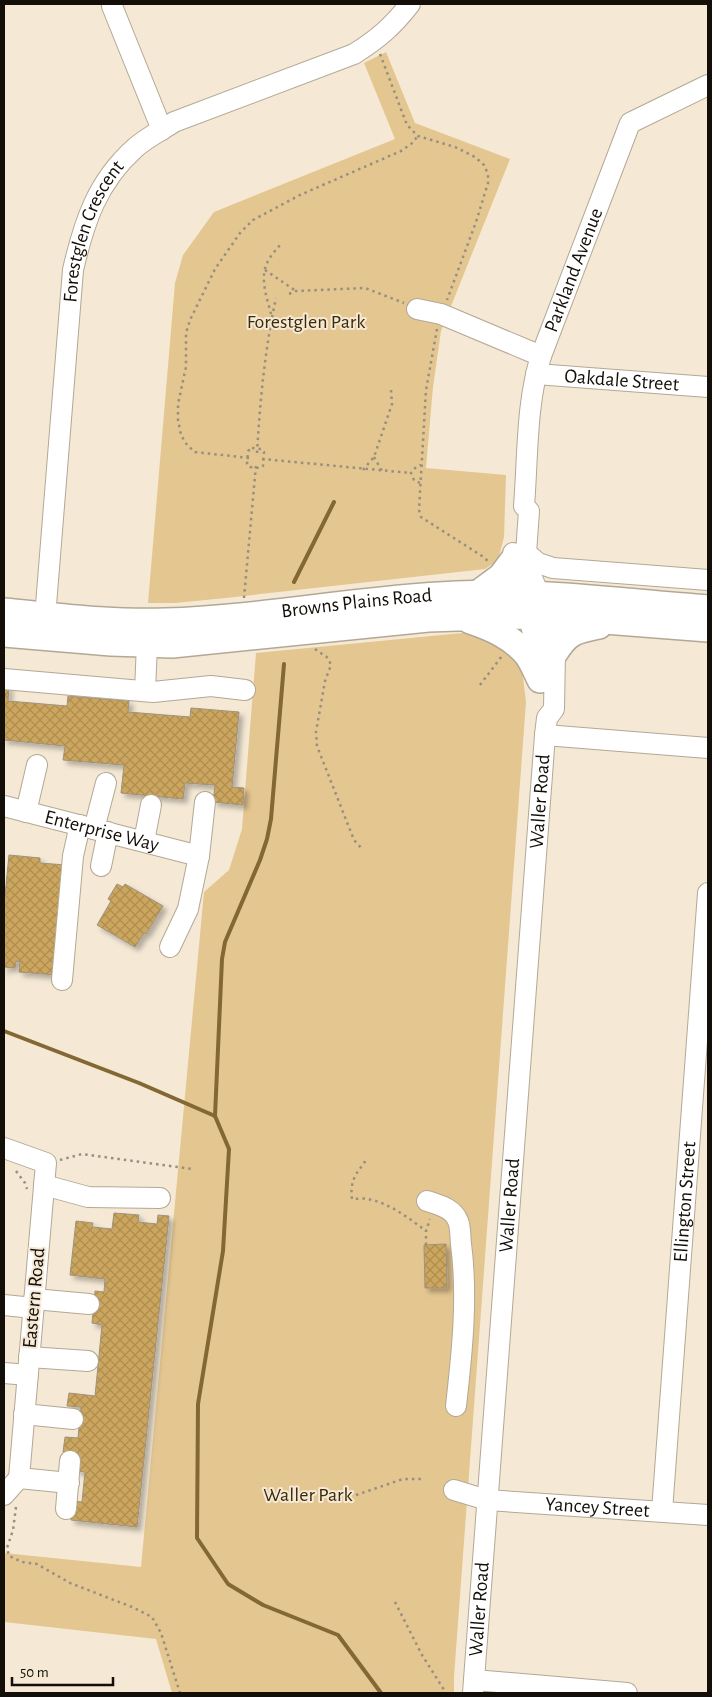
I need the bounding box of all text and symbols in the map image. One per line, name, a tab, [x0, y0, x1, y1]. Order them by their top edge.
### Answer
street label: Forestglen Crescent	[60, 156, 128, 303]
street label: Parkland Avenue	[541, 205, 607, 335]
park label: Forestglen Park	[247, 312, 365, 332]
street label: Oakdale Street	[564, 366, 680, 395]
street label: Browns Plains Road	[280, 585, 433, 621]
street label: Waller Road	[526, 754, 554, 850]
street label: Enterprise Way	[43, 807, 162, 855]
street label: Ellington Street	[671, 1140, 700, 1263]
street label: Waller Road	[496, 1157, 523, 1253]
street label: Eastern Road	[20, 1247, 48, 1349]
park label: Waller Park	[263, 1485, 353, 1505]
street label: Yancey Street	[544, 1494, 651, 1521]
street label: Waller Road	[466, 1561, 493, 1657]
scale bar	[12, 1654, 114, 1686]
text: 50 m	[20, 1665, 49, 1680]

